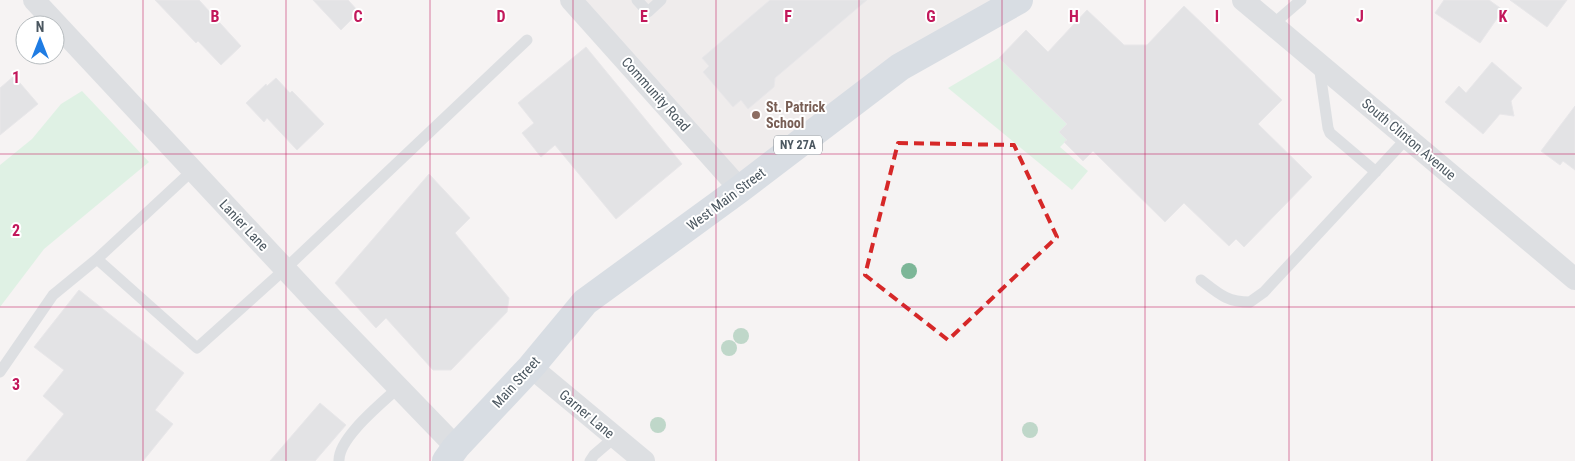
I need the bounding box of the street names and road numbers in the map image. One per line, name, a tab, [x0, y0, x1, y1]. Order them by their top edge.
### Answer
street label: Community Road	[619, 54, 693, 134]
street label: South Clinton Avenue	[1359, 95, 1460, 183]
road number: NY 27A	[774, 136, 822, 154]
street label: West Main Street	[684, 164, 768, 234]
street label: Lanier Lane	[216, 196, 272, 254]
street label: Main Street	[489, 353, 543, 411]
street label: Garner Lane	[556, 386, 618, 442]

